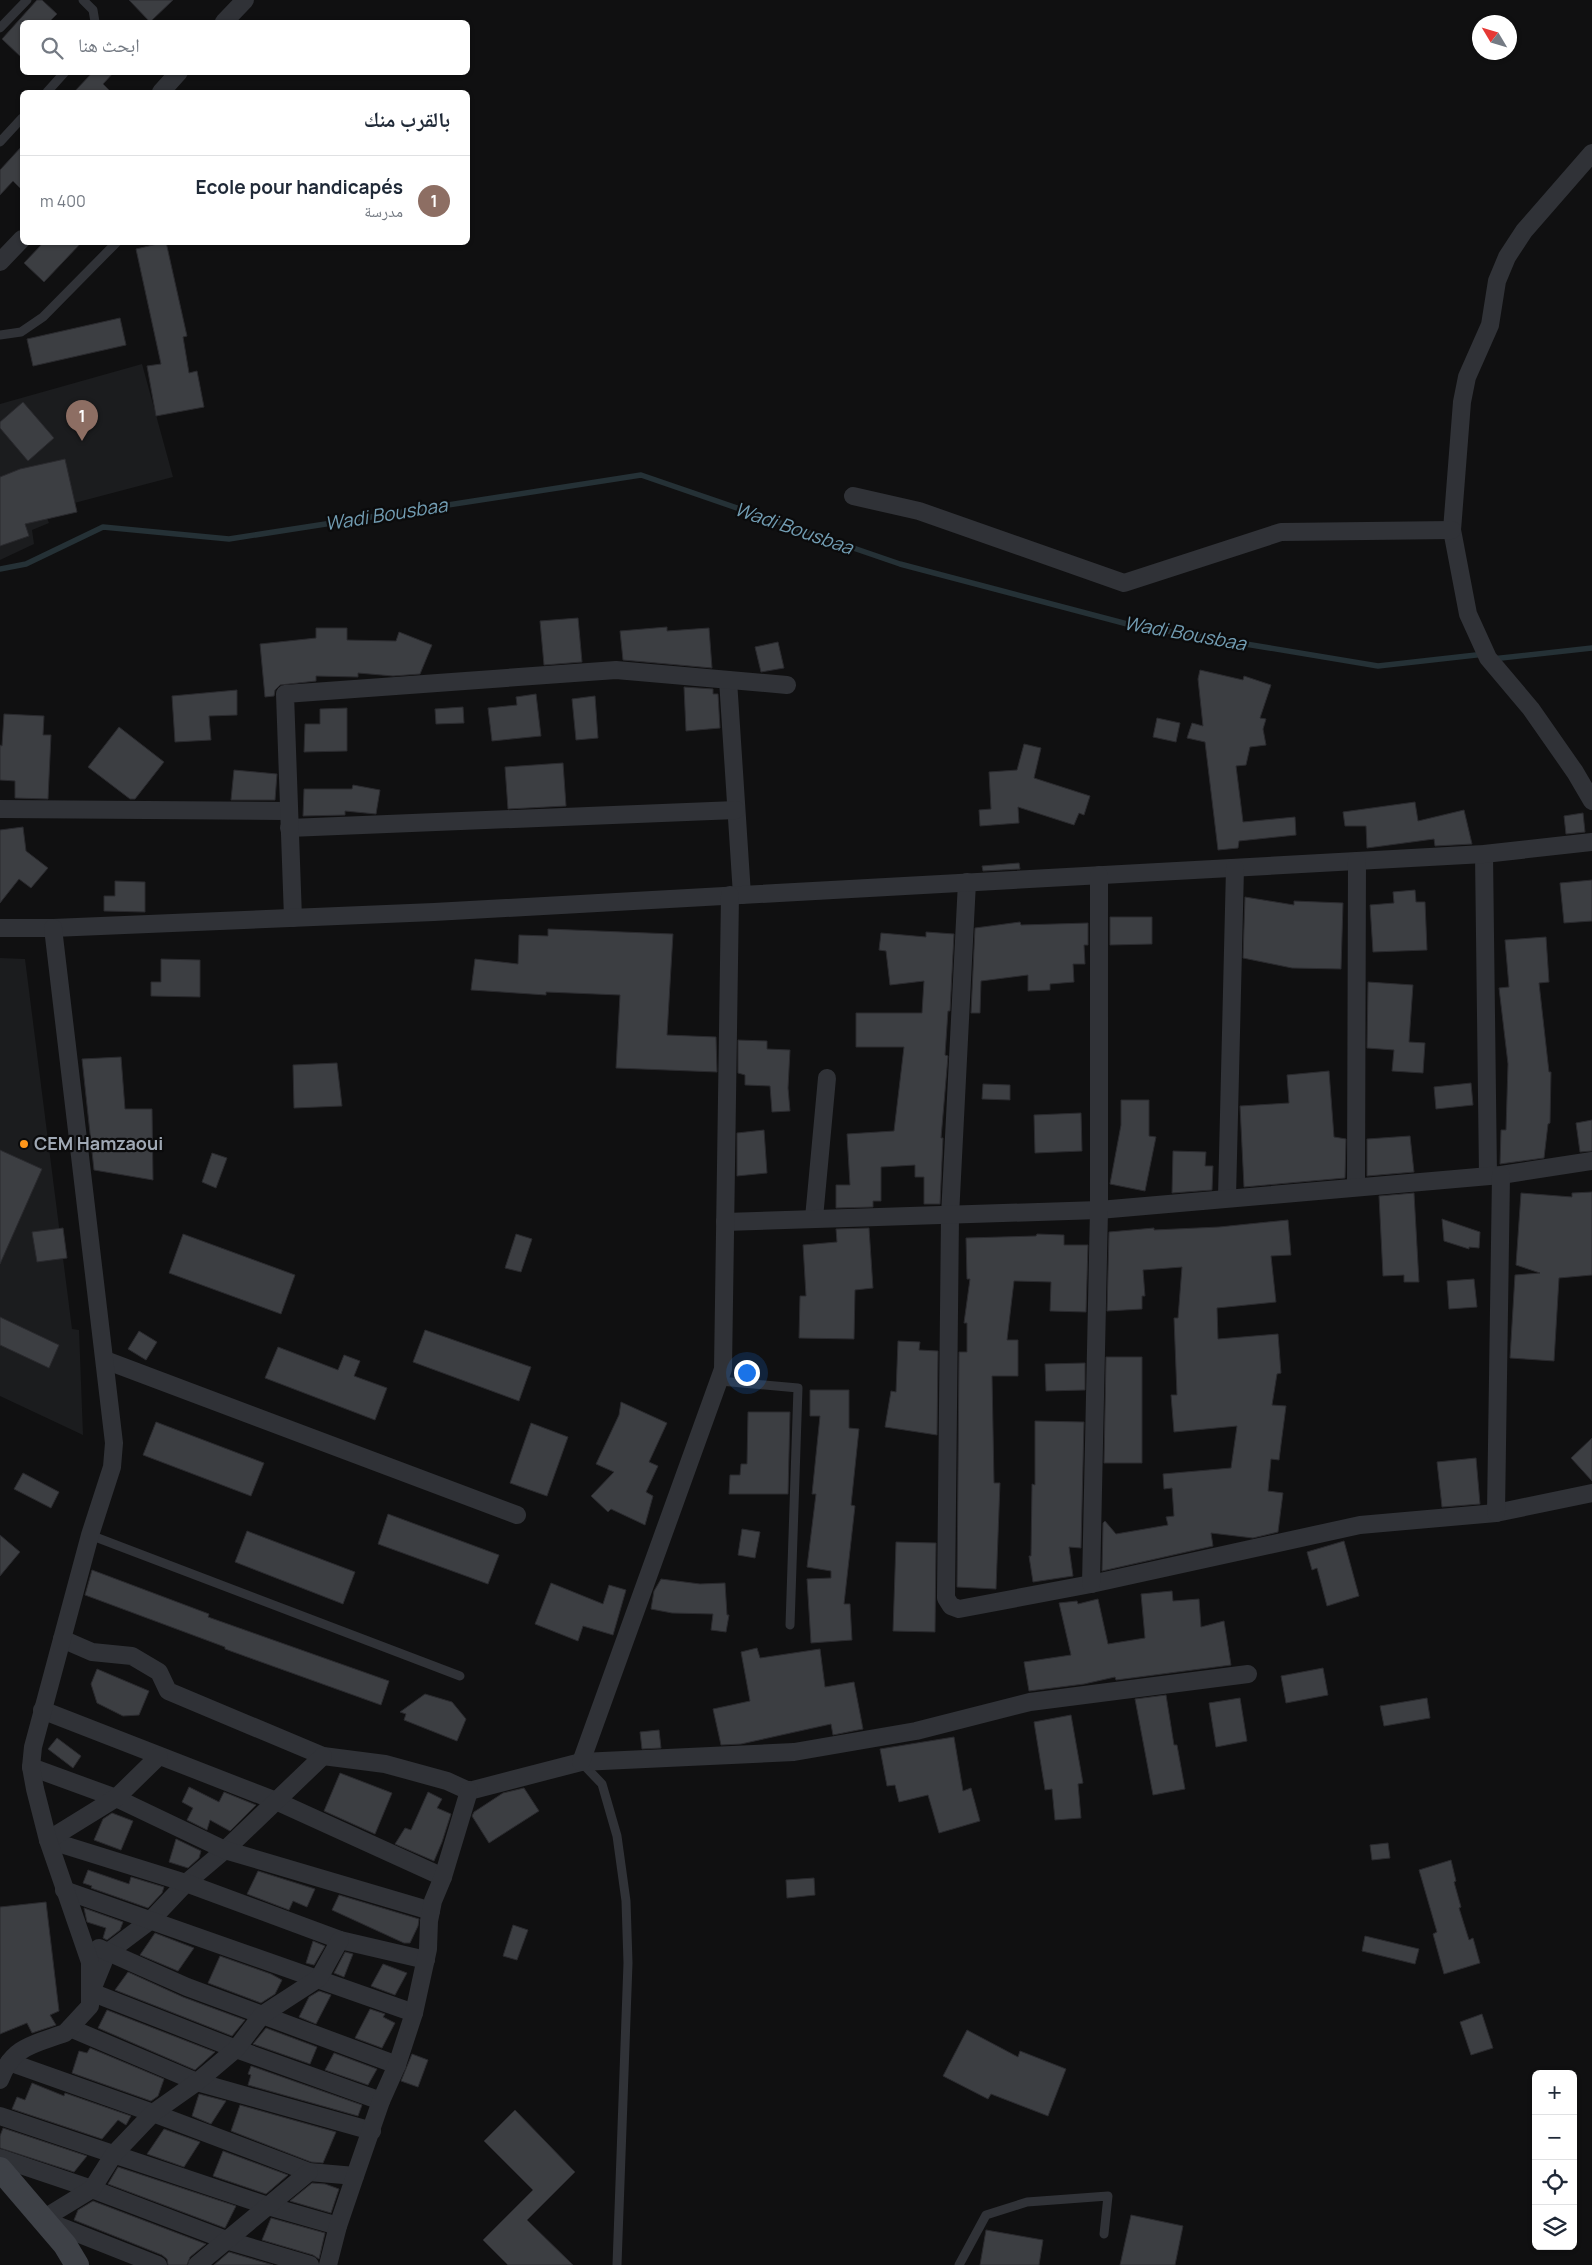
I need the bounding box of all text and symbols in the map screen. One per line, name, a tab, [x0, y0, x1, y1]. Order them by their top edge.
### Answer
north arrow	[1472, 15, 1517, 60]
search box	[20, 20, 470, 75]
text: ابحث هنا	[78, 32, 140, 58]
icon: search	[38, 34, 66, 62]
text: بالقرب منك	[364, 105, 450, 133]
text: Ecole pour handicapés	[195, 174, 403, 200]
text: 400 m	[40, 190, 86, 212]
text: 1	[431, 190, 438, 212]
text: مدرسة	[364, 200, 403, 222]
pin: 1	[66, 400, 98, 441]
water label: Wadi Bousbaa	[323, 491, 450, 536]
water label: Wadi Bousbaa	[731, 496, 858, 561]
water label: Wadi Bousbaa	[1122, 609, 1249, 657]
place label: CEM Hamzaoui	[34, 1131, 163, 1155]
marker: CEM Hamzaoui	[18, 1138, 30, 1150]
your location	[734, 1360, 760, 1386]
map controls	[1532, 2070, 1577, 2250]
button: +	[1532, 2070, 1577, 2115]
button: −	[1532, 2115, 1577, 2160]
button: locate	[1532, 2160, 1577, 2205]
button: layers	[1532, 2205, 1577, 2250]

